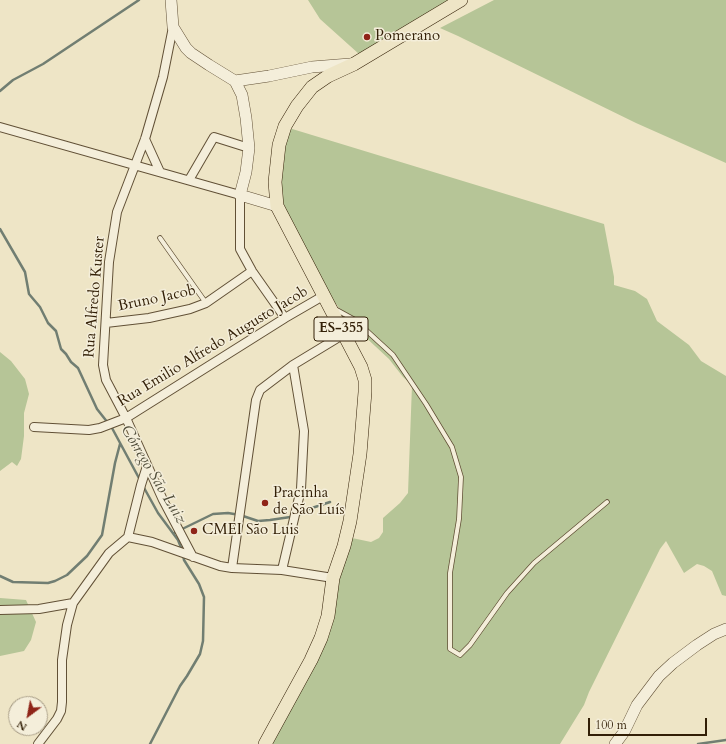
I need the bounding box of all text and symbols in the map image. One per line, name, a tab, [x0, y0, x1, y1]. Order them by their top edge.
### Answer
place label: Pomerano	[375, 28, 440, 46]
marker: Pomerano	[362, 32, 372, 42]
street label: Rua Alfredo Kuster	[81, 235, 109, 359]
street label: Bruno Jacob	[116, 282, 198, 316]
street label: Rua Emilio Alfredo Augusto Jacob	[115, 283, 311, 411]
road number: ES-355	[314, 317, 368, 341]
water label: Córrego São Luiz	[116, 422, 190, 528]
place label: Pracinha de São Luís	[273, 485, 345, 520]
marker: Pracinha de São Luís	[260, 498, 270, 508]
place label: CMEI São Luis	[202, 522, 299, 540]
marker: CMEI São Luis	[189, 526, 199, 536]
north arrow	[8, 696, 48, 736]
scale bar	[590, 710, 709, 736]
text: N	[14, 717, 30, 735]
text: 100 m	[595, 717, 627, 733]

